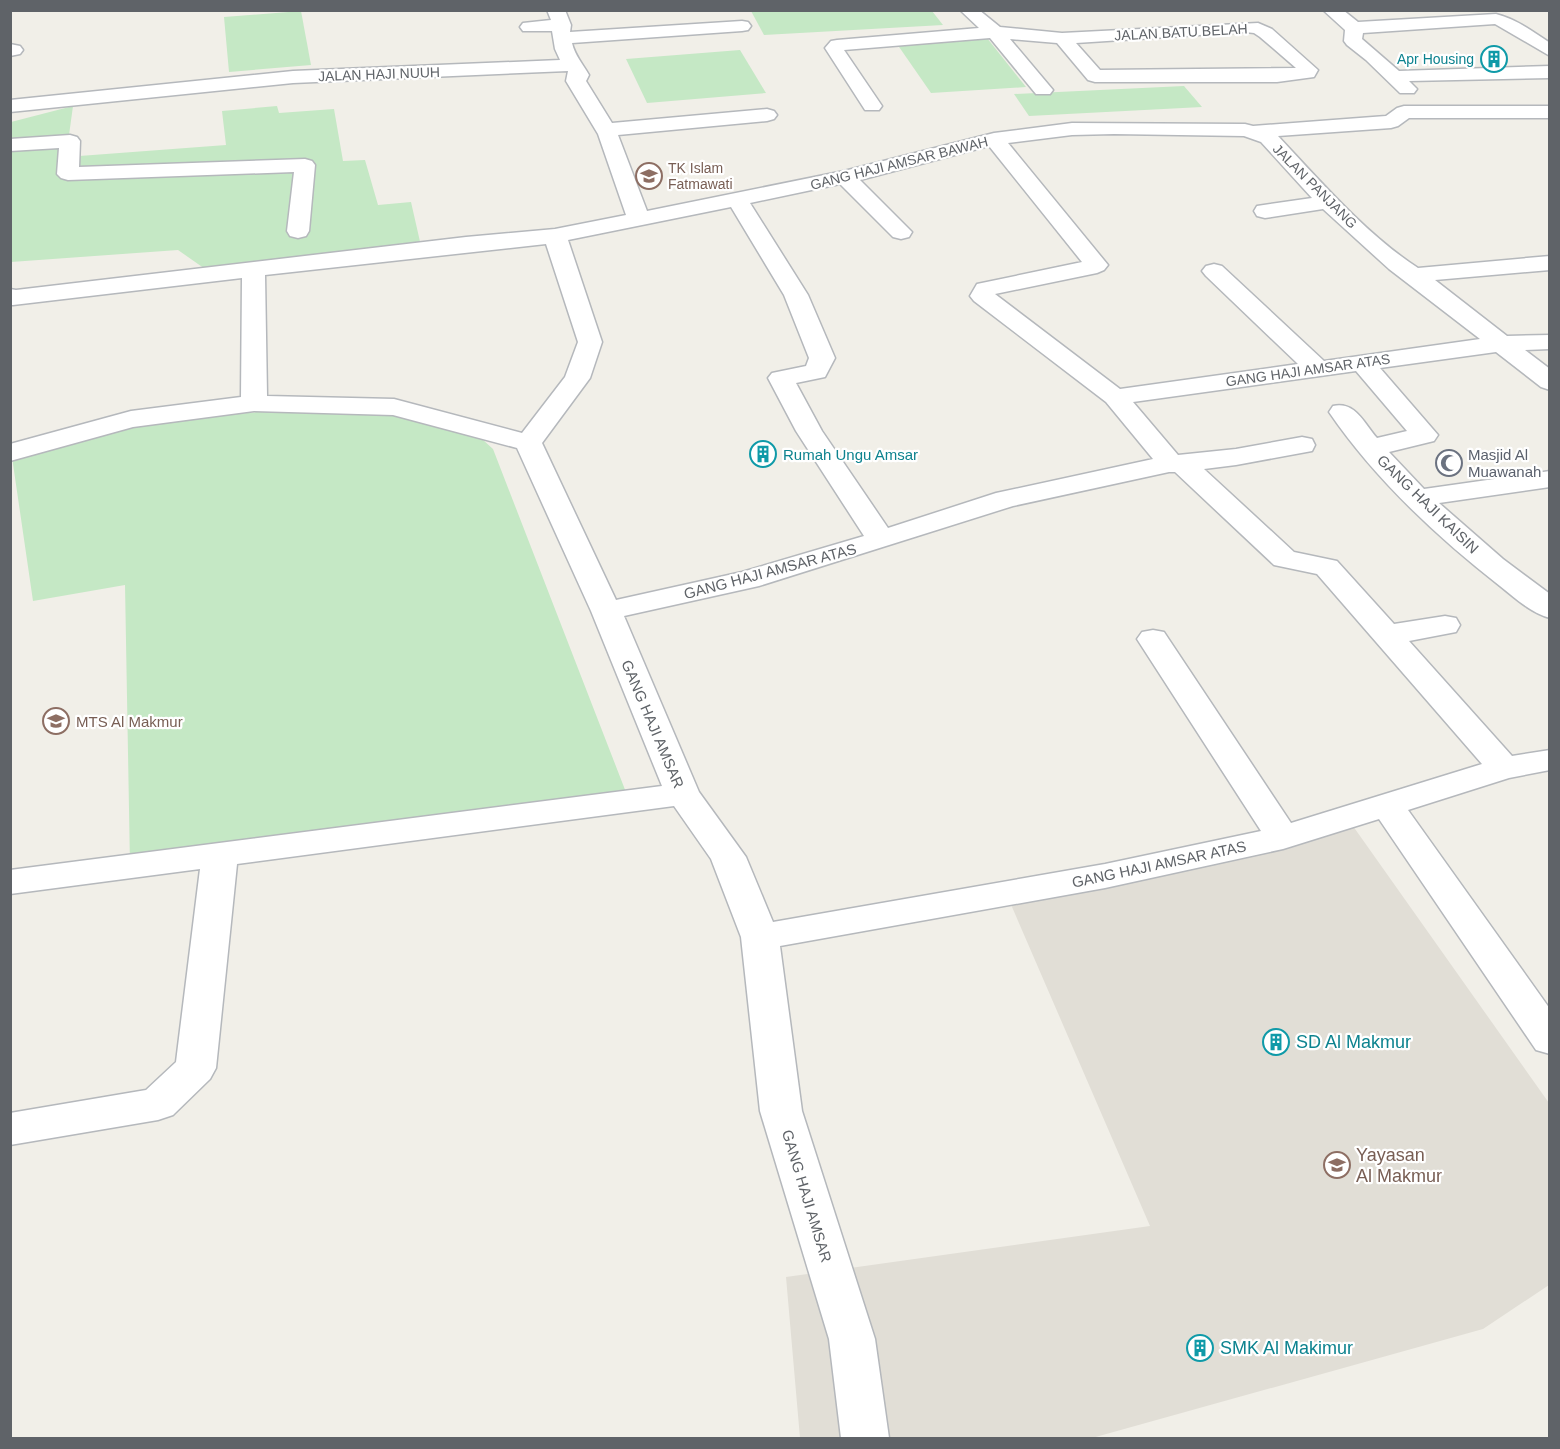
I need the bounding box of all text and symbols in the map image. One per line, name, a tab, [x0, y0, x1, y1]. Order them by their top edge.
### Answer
street label: JALAN BATU BELAH	[1114, 21, 1248, 43]
building icon: Apr Housing	[1479, 44, 1509, 74]
place label: Apr Housing	[1397, 51, 1474, 67]
street label: JALAN HAJI NUUH	[318, 64, 440, 84]
street label: GANG HAJI AMSAR BAWAH	[809, 133, 989, 193]
street label: JALAN PANJANG	[1270, 141, 1360, 231]
place label: TK Islam Fatmawati	[668, 160, 733, 192]
school or university icon: TK Islam Fatmawati	[634, 161, 664, 191]
street label: GANG HAJI AMSAR ATAS	[1225, 351, 1391, 389]
building icon: Rumah Ungu Amsar	[748, 439, 778, 469]
place label: Rumah Ungu Amsar	[783, 446, 918, 463]
place label: Masjid Al Muawanah	[1468, 446, 1541, 480]
mosque icon: Masjid Al Muawanah	[1434, 448, 1464, 478]
street label: GANG HAJI KAISIN	[1374, 451, 1482, 557]
street label: GANG HAJI AMSAR ATAS	[682, 540, 858, 602]
street label: GANG HAJI AMSAR	[618, 657, 688, 791]
school or university icon: MTS Al Makmur	[41, 706, 71, 736]
place label: MTS Al Makmur	[76, 713, 183, 730]
street label: GANG HAJI AMSAR ATAS	[1070, 837, 1248, 891]
building icon: SD Al Makmur	[1261, 1027, 1291, 1057]
place label: SD Al Makmur	[1296, 1032, 1411, 1052]
street label: GANG HAJI AMSAR	[779, 1128, 835, 1264]
place label: Yayasan Al Makmur	[1356, 1145, 1442, 1186]
school or university icon: Yayasan Al Makmur	[1322, 1150, 1352, 1180]
building icon: SMK Al Makimur	[1185, 1333, 1215, 1363]
place label: SMK Al Makimur	[1220, 1338, 1353, 1358]

